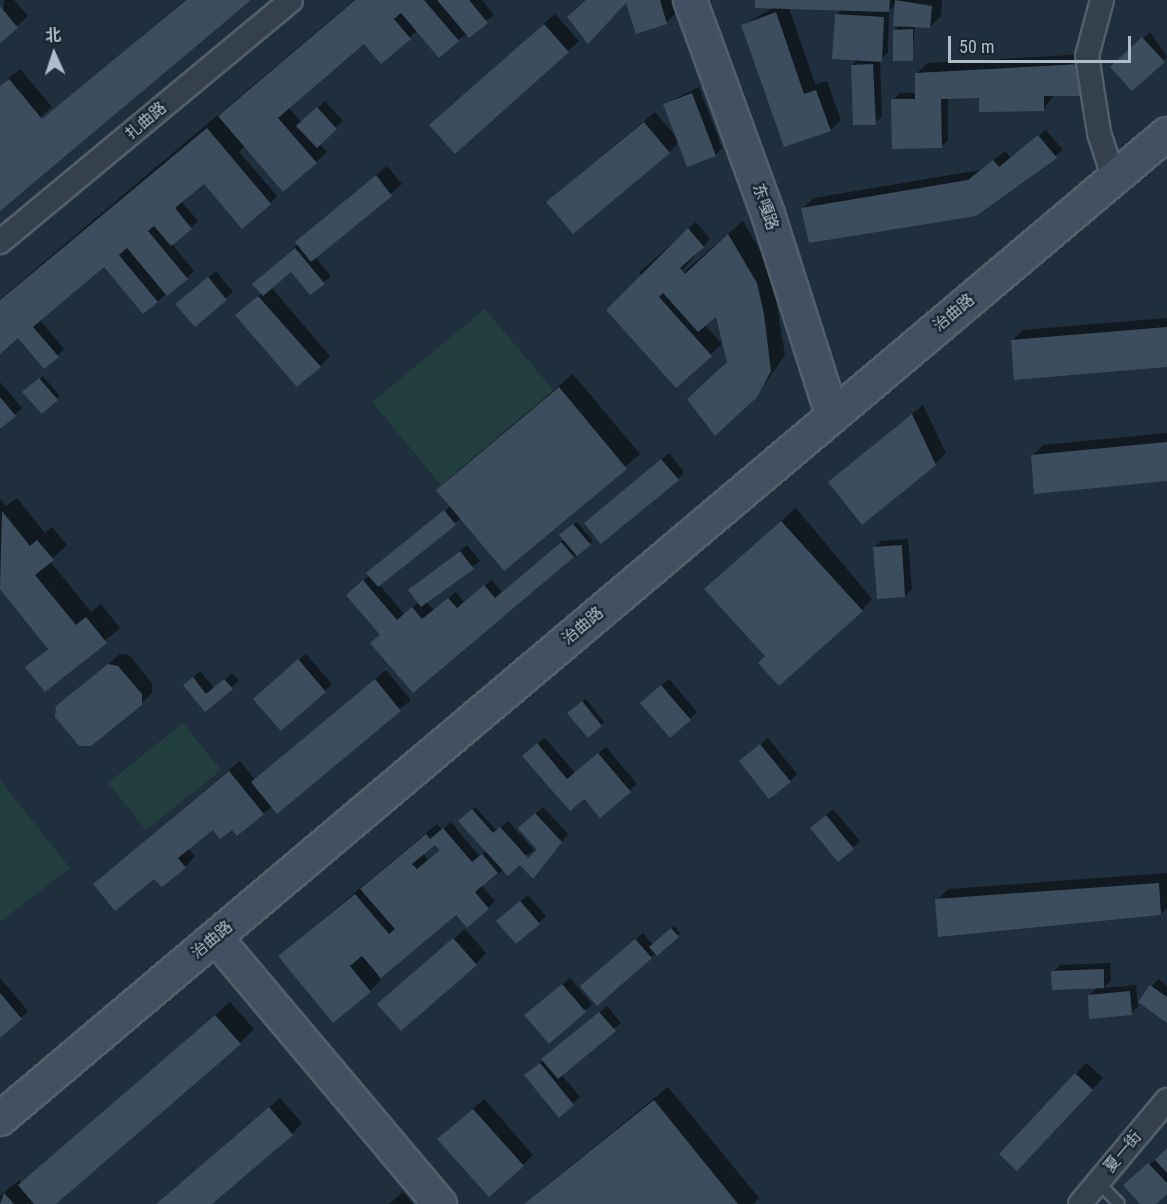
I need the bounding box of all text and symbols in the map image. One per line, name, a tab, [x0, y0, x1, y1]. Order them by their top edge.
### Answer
north arrow	[24, 24, 84, 84]
scale bar	[951, 24, 1134, 62]
text: 北	[45, 26, 62, 45]
text: 50 m	[959, 36, 994, 57]
street label: 扎曲路	[121, 98, 171, 144]
street label: 东嘎路	[748, 181, 782, 233]
street label: 治曲路	[929, 290, 979, 336]
street label: 治曲路	[558, 603, 608, 649]
street label: 治曲路	[187, 917, 237, 963]
street label: 夏一街	[1100, 1127, 1146, 1177]

